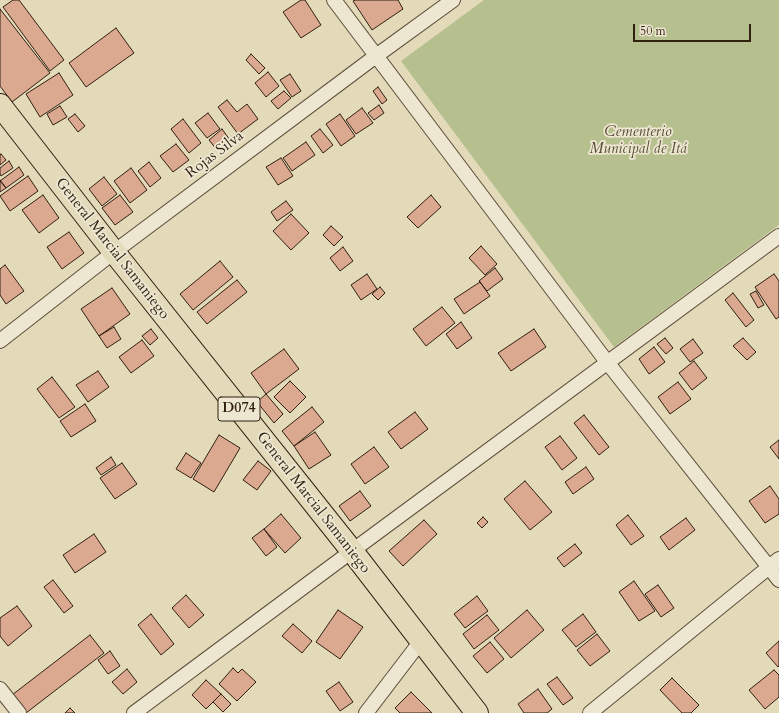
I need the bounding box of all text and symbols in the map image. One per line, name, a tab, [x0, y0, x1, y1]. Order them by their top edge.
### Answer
scale bar	[635, 16, 753, 42]
text: 50 m	[640, 23, 666, 39]
park label: Cementerio Municipal de Itá	[590, 124, 686, 159]
street label: Rojas Silva	[182, 127, 248, 183]
street label: General Marcial Samaniego	[51, 175, 173, 323]
road number: D074	[218, 397, 260, 421]
street label: General Marcial Samaniego	[252, 429, 374, 577]

